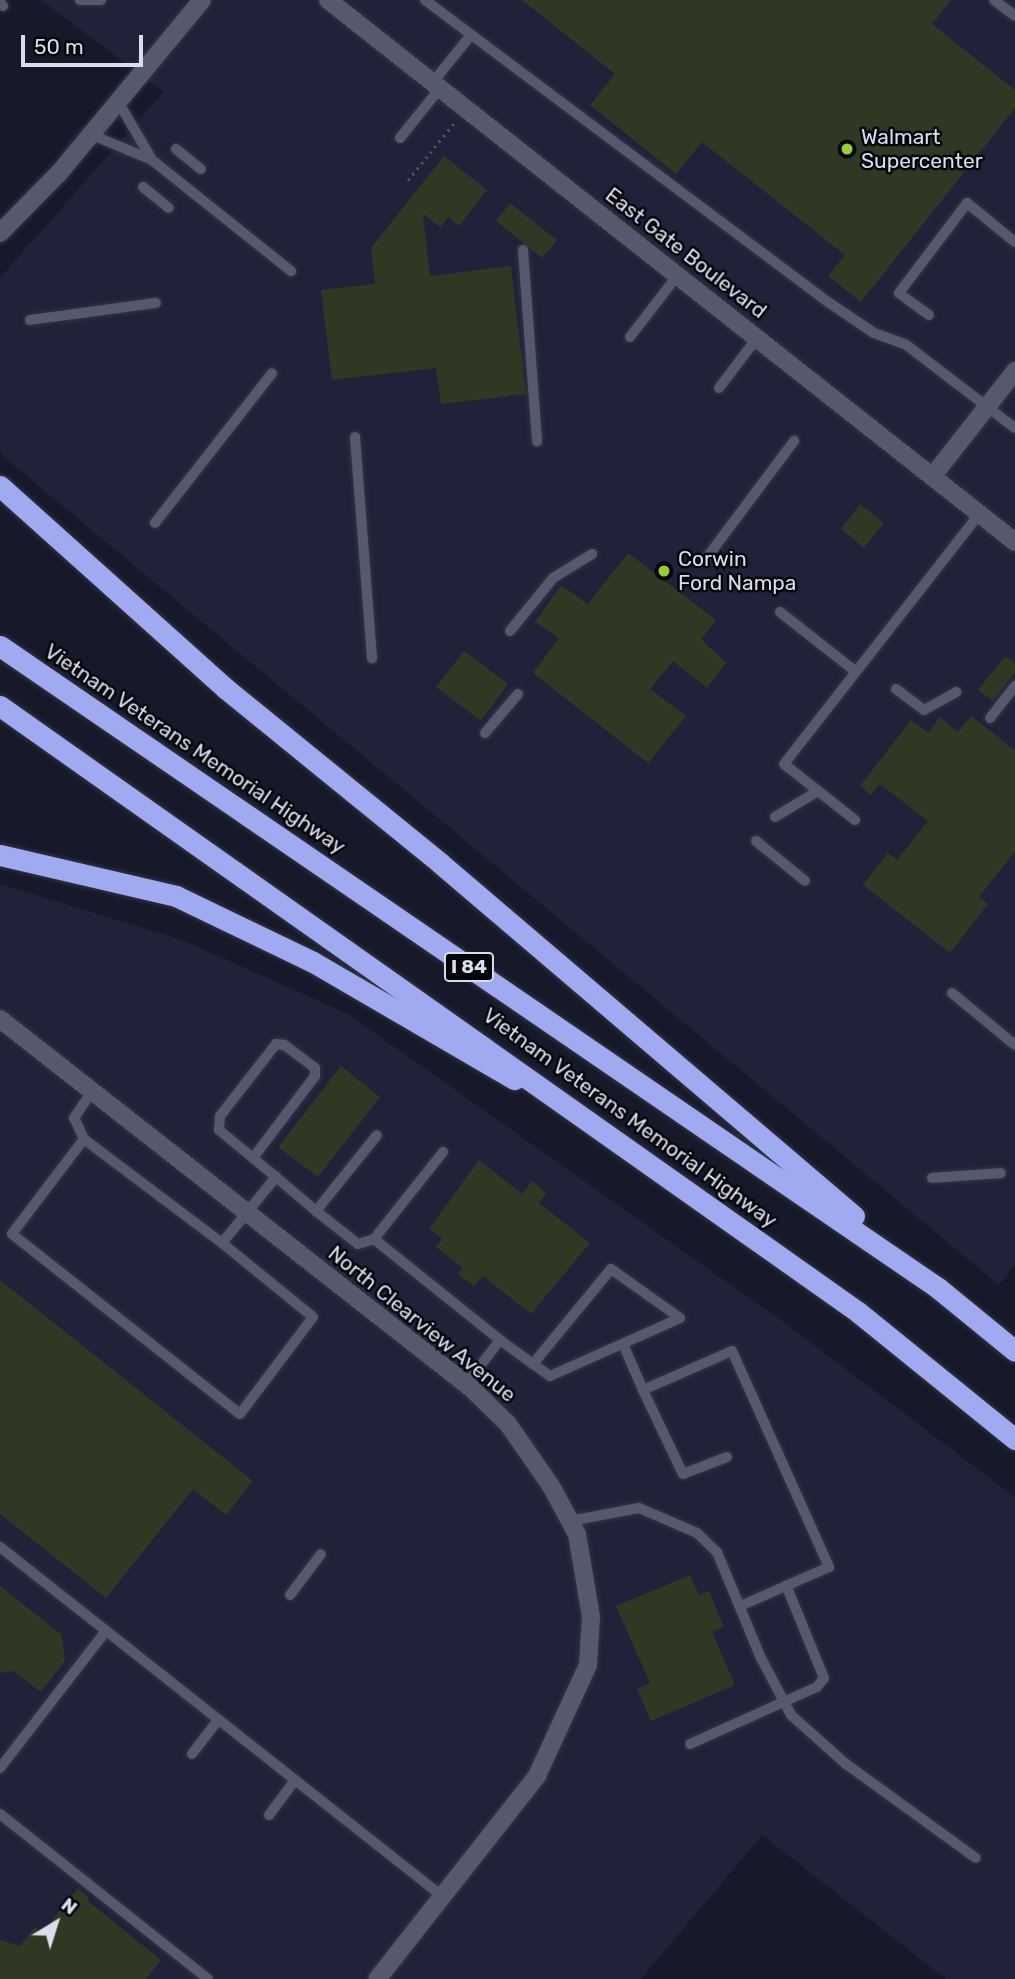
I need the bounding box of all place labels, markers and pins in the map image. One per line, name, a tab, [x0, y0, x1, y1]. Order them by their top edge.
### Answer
place label: Walmart Supercenter	[861, 124, 983, 174]
marker: Walmart Supercenter	[839, 141, 855, 157]
place label: Corwin Ford Nampa	[678, 546, 796, 596]
marker: Corwin Ford Nampa	[656, 563, 672, 579]

